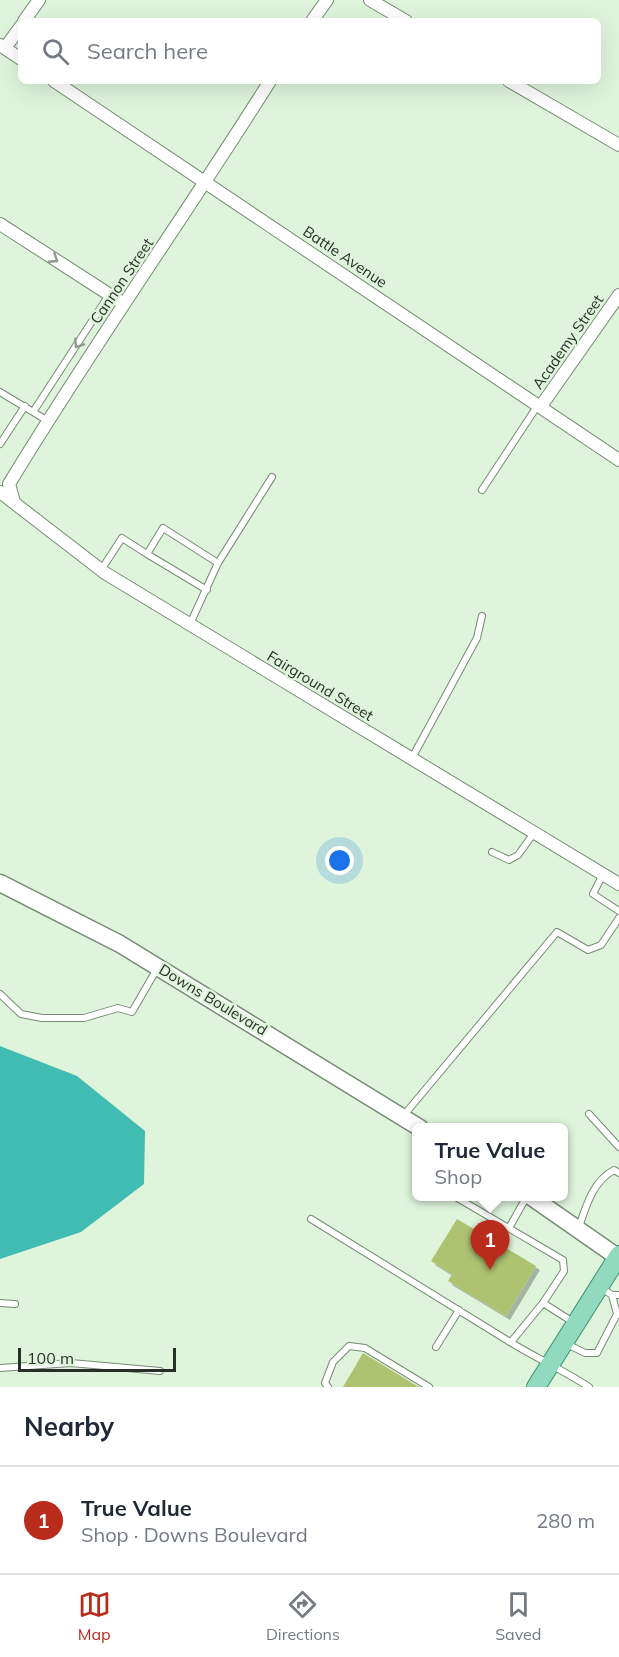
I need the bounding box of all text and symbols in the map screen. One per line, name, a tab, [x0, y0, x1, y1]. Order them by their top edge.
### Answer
search box	[18, 18, 601, 84]
icon: search	[39, 35, 72, 68]
text: Search here	[87, 37, 208, 65]
street label: Battle Avenue	[300, 221, 391, 292]
street label: Cannon Street	[86, 234, 157, 327]
one-way arrow	[48, 251, 58, 263]
street label: Academy Street	[528, 291, 607, 393]
one-way arrow	[74, 337, 85, 348]
street label: Fairground Street	[264, 646, 377, 725]
your location	[325, 846, 354, 875]
street label: Downs Boulevard	[156, 960, 271, 1039]
popup	[412, 1123, 568, 1201]
text: True Value	[435, 1136, 545, 1164]
text: Shop	[435, 1164, 482, 1189]
pin: 1	[470, 1220, 510, 1270]
scale bar	[18, 1345, 176, 1372]
text: 100 m	[27, 1348, 74, 1368]
text: Nearby	[24, 1410, 114, 1443]
text: True Value	[81, 1494, 192, 1522]
text: 1	[38, 1508, 50, 1533]
text: 280 m	[536, 1508, 595, 1533]
text: Shop · Downs Boulevard	[81, 1522, 308, 1547]
tab: Map	[78, 1588, 111, 1644]
tab: Directions	[266, 1588, 340, 1644]
tab: Saved	[495, 1588, 541, 1644]

